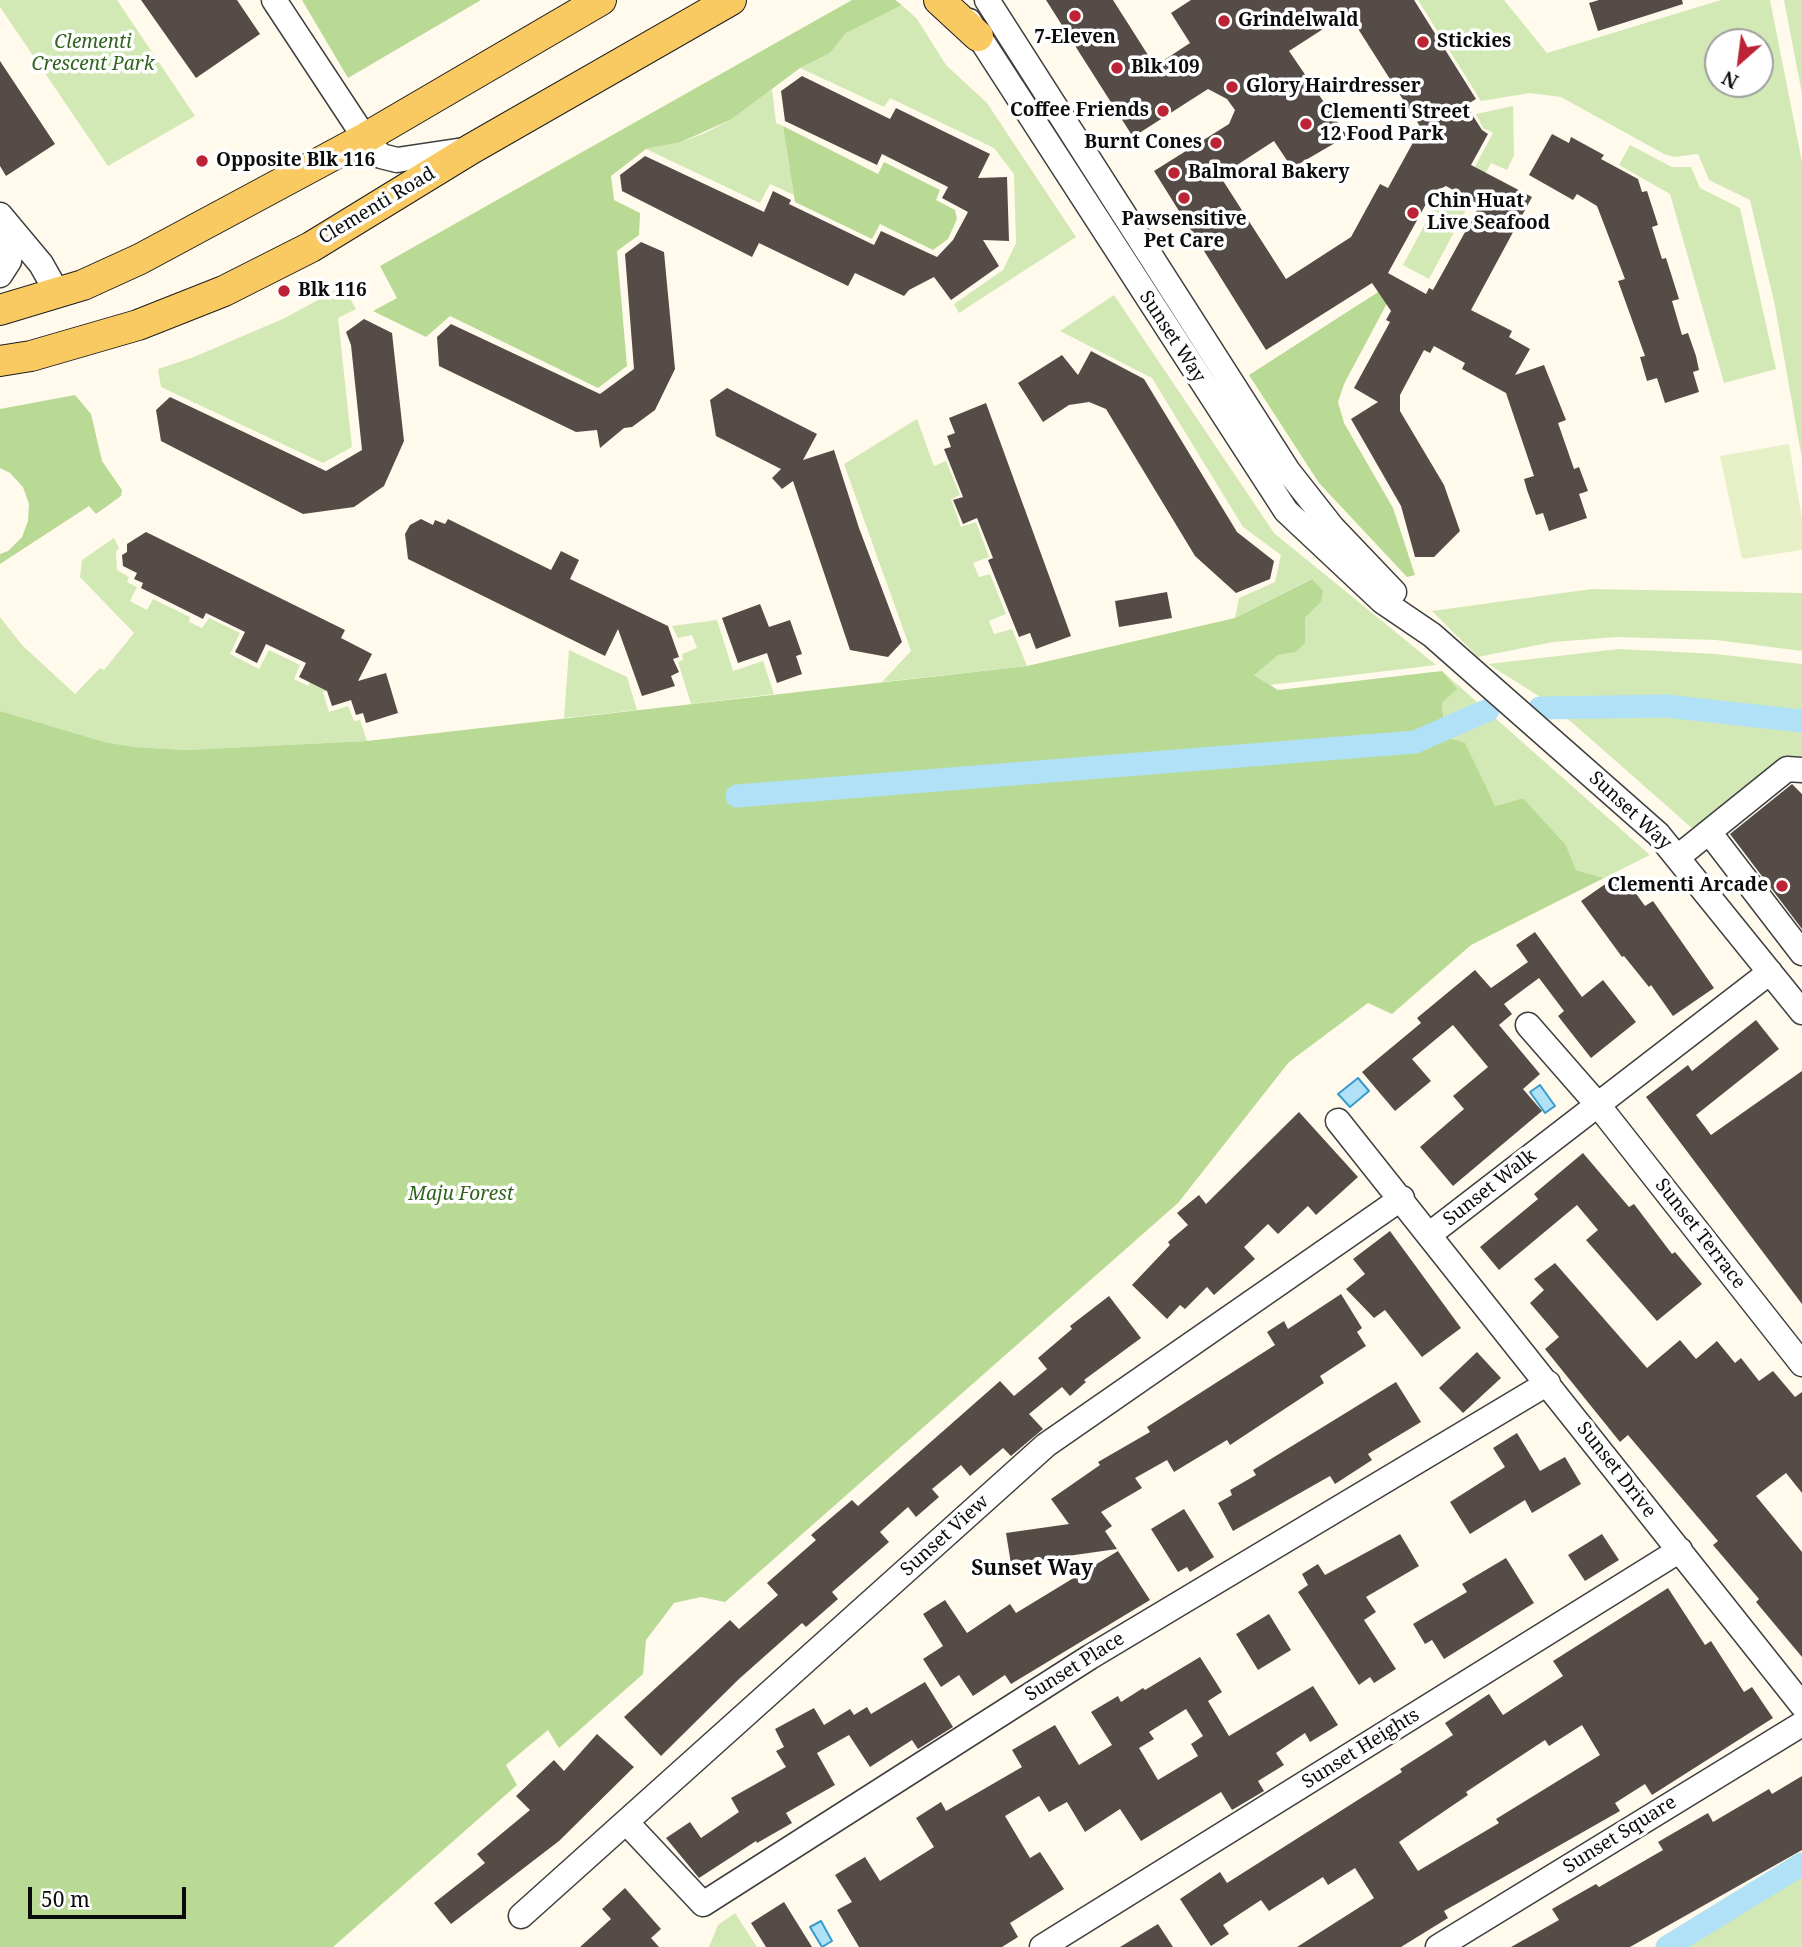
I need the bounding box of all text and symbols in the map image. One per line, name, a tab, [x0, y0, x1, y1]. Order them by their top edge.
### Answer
marker: 7-Eleven	[1067, 8, 1083, 24]
place label: Grindelwald	[1238, 10, 1358, 32]
marker: Grindelwald	[1216, 13, 1232, 29]
place label: 7-Eleven	[1034, 27, 1116, 49]
north arrow	[1704, 28, 1774, 98]
place label: Stickies	[1437, 31, 1511, 53]
park label: Clementi Crescent Park	[31, 32, 155, 76]
marker: Stickies	[1415, 34, 1431, 50]
place label: Blk 109	[1131, 57, 1200, 79]
marker: Blk 109	[1109, 60, 1125, 76]
text: N	[1717, 65, 1743, 95]
place label: Glory Hairdresser	[1246, 76, 1421, 98]
marker: Glory Hairdresser	[1224, 79, 1240, 95]
place label: Coffee Friends	[1010, 100, 1149, 122]
place label: Clementi Street 12 Food Park	[1320, 102, 1470, 146]
marker: Coffee Friends	[1155, 103, 1171, 119]
marker: Clementi Street 12 Food Park	[1298, 116, 1314, 132]
place label: Burnt Cones	[1084, 132, 1202, 154]
marker: Burnt Cones	[1208, 135, 1224, 151]
place label: Opposite Blk 116	[216, 150, 375, 172]
marker: Opposite Blk 116	[194, 153, 210, 169]
street label: Clementi Road	[315, 162, 439, 250]
place label: Balmoral Bakery	[1188, 162, 1350, 184]
marker: Balmoral Bakery	[1166, 165, 1182, 181]
marker: Pawsensitive Pet Care	[1176, 190, 1192, 206]
place label: Chin Huat Live Seafood	[1427, 191, 1550, 235]
marker: Chin Huat Live Seafood	[1405, 205, 1421, 221]
place label: Pawsensitive Pet Care	[1121, 209, 1247, 253]
place label: Blk 116	[298, 280, 367, 302]
marker: Blk 116	[276, 283, 292, 299]
street label: Sunset Way	[1134, 287, 1210, 387]
street label: Sunset Way	[1584, 767, 1676, 855]
place label: Clementi Arcade	[1607, 875, 1768, 897]
marker: Clementi Arcade	[1774, 878, 1790, 894]
street label: Sunset Walk	[1439, 1145, 1541, 1231]
street label: Sunset Terrace	[1650, 1174, 1750, 1294]
park label: Maju Forest	[408, 1184, 514, 1206]
street label: Sunset Drive	[1572, 1418, 1660, 1522]
street label: Sunset View	[896, 1491, 994, 1581]
district label: Sunset Way	[971, 1556, 1093, 1582]
street label: Sunset Place	[1021, 1627, 1129, 1707]
street label: Sunset Heights	[1298, 1704, 1424, 1794]
street label: Sunset Square	[1559, 1791, 1681, 1879]
scale bar	[32, 1874, 189, 1918]
text: 50 m	[41, 1885, 90, 1913]

